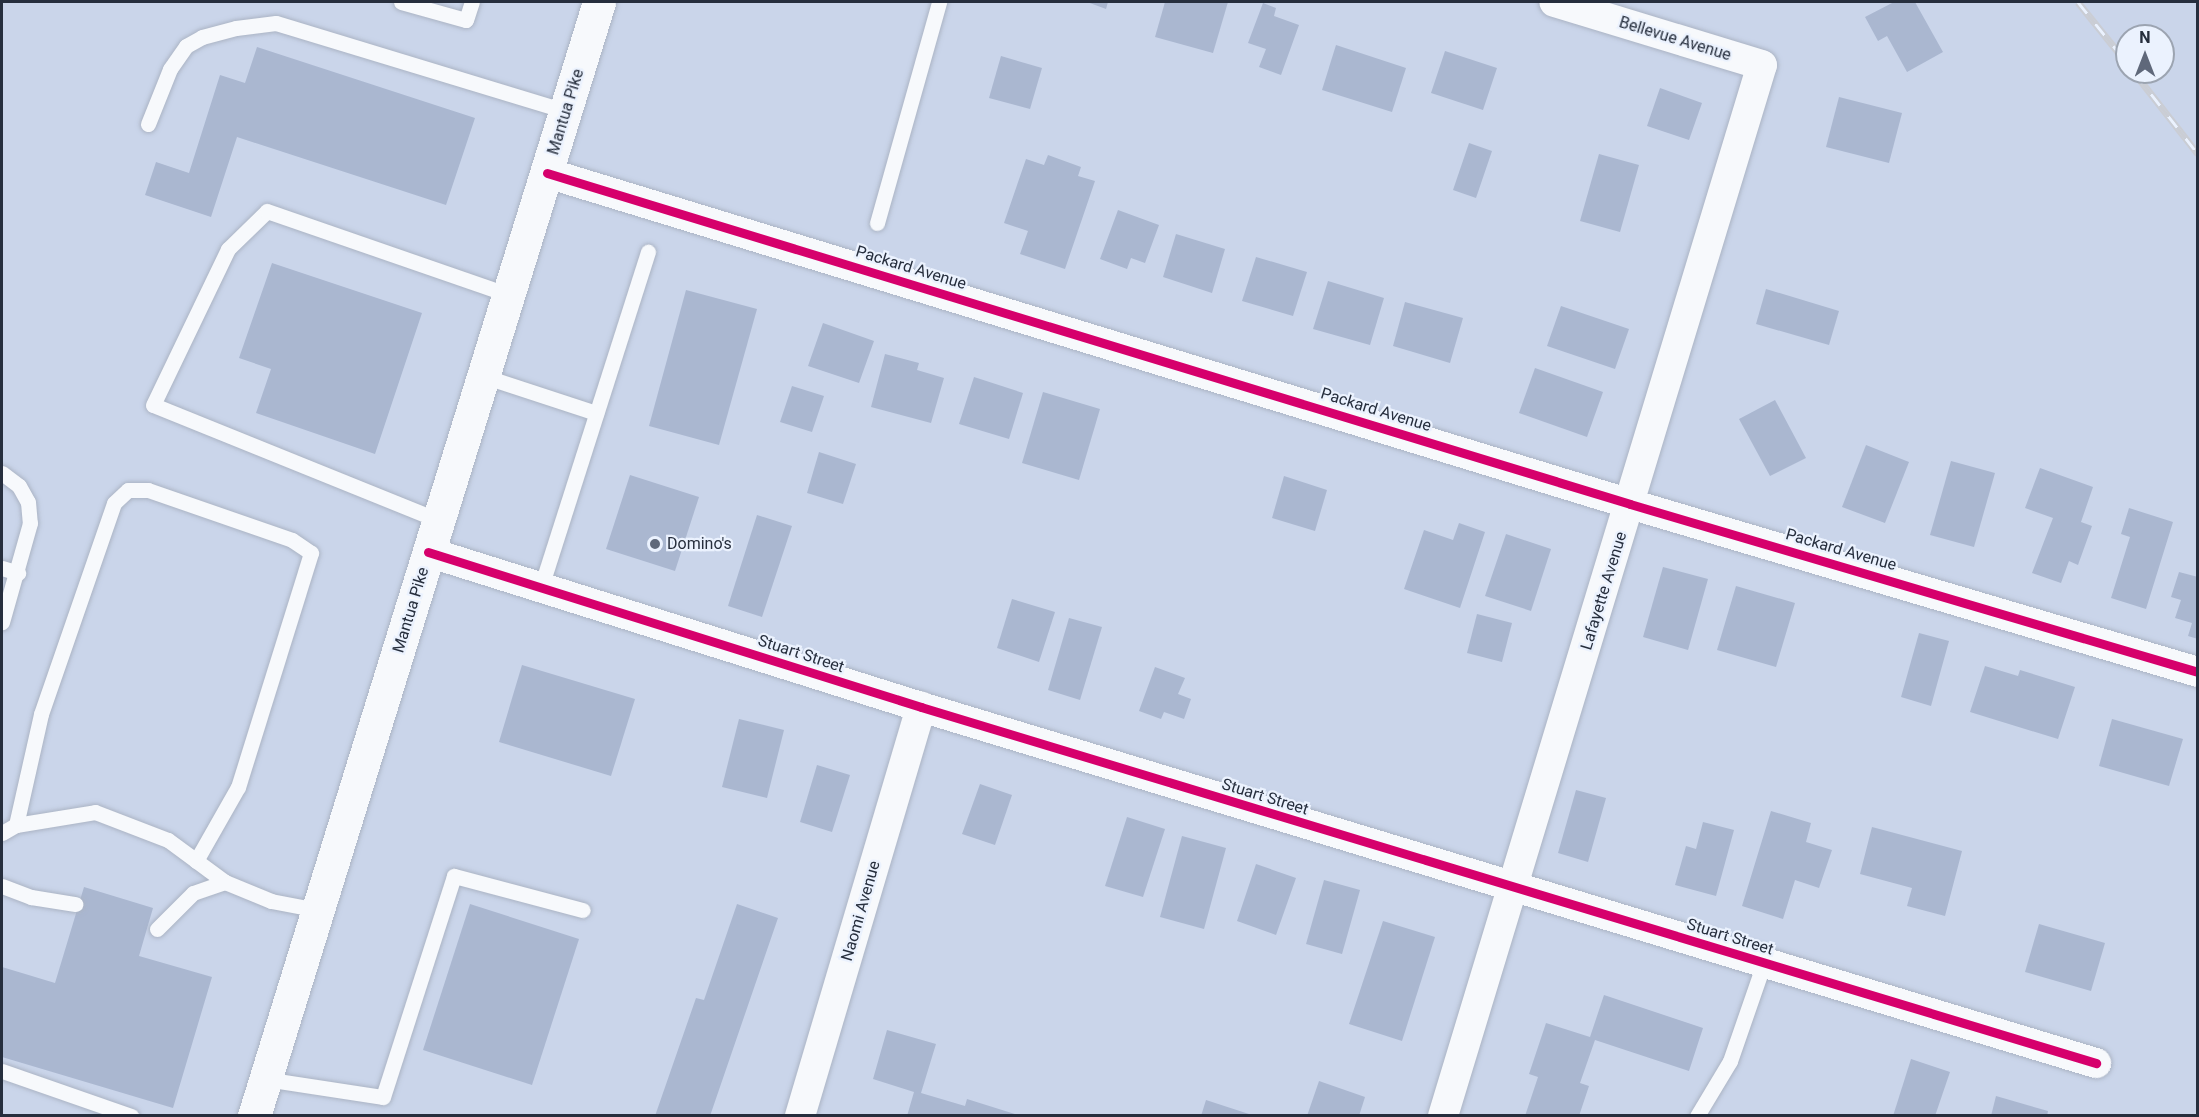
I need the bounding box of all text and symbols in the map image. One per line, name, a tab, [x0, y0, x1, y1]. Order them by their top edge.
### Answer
street label: Bellevue Avenue	[1617, 13, 1733, 65]
north arrow	[2115, 24, 2175, 84]
text: N	[2139, 28, 2151, 47]
street label: Mantua Pike	[544, 67, 588, 157]
street label: Packard Avenue	[853, 242, 969, 294]
street label: Packard Avenue	[1318, 384, 1434, 436]
street label: Packard Avenue	[1783, 525, 1899, 575]
street label: Lafayette Avenue	[1577, 530, 1631, 652]
place label: Domino's	[667, 534, 732, 554]
marker: Domino's	[648, 537, 662, 551]
street label: Mantua Pike	[389, 565, 433, 655]
street label: Stuart Street	[755, 631, 847, 677]
street label: Stuart Street	[1219, 775, 1311, 819]
street label: Naomi Avenue	[838, 859, 884, 963]
street label: Stuart Street	[1684, 915, 1776, 959]

